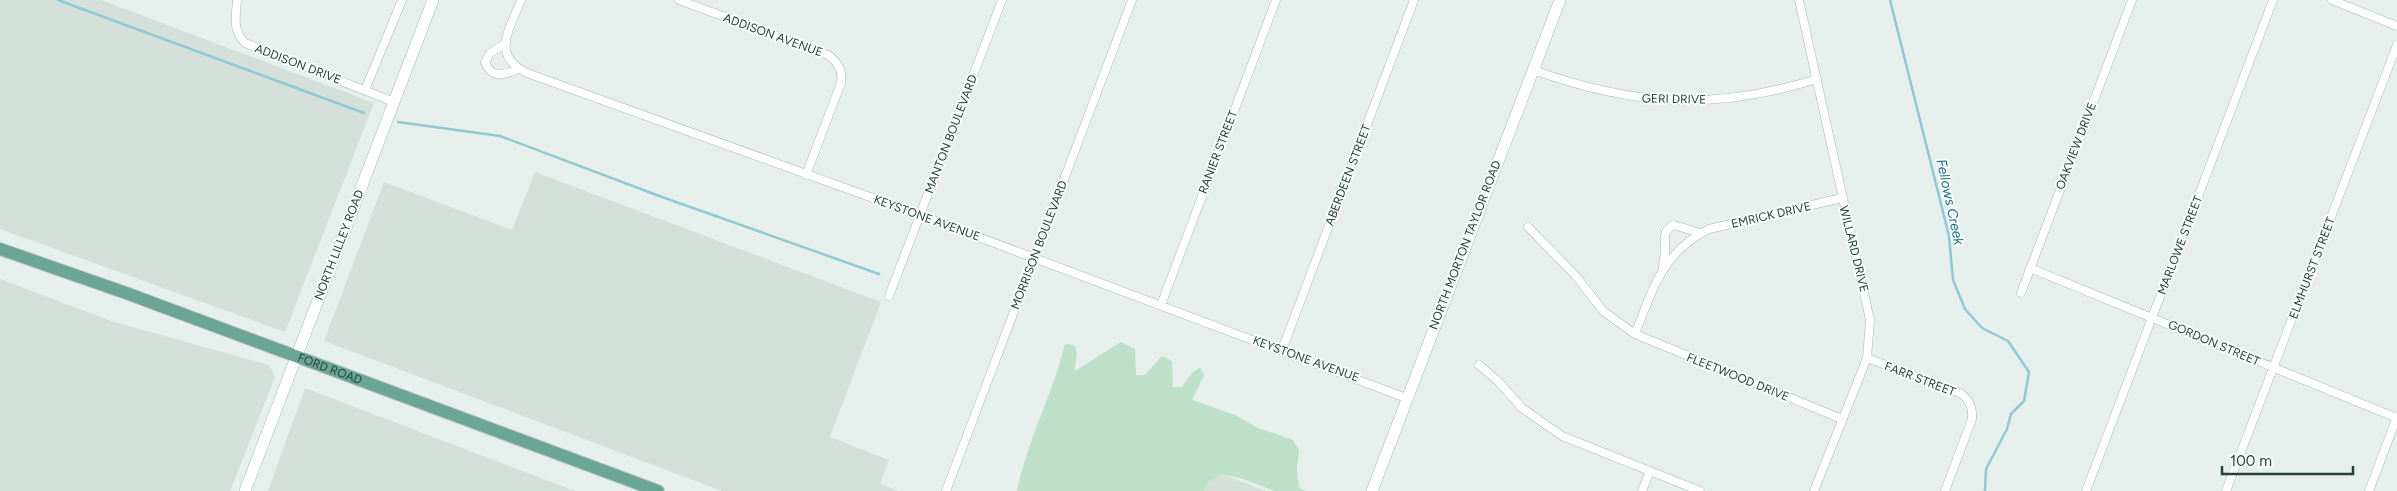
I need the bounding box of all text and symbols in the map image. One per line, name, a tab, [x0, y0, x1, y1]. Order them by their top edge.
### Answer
street label: ADDISON AVENUE	[721, 11, 825, 59]
street label: ADDISON DRIVE	[253, 41, 343, 87]
street label: MANTON BOULEVARD	[922, 73, 980, 195]
street label: GERI DRIVE	[1642, 91, 1706, 107]
street label: OAKVIEW DRIVE	[2053, 100, 2099, 192]
street label: RANIER STREET	[1196, 108, 1240, 196]
street label: ABERDEEN STREET	[1322, 122, 1374, 228]
water label: Fellows Creek	[1933, 158, 1968, 248]
street label: NORTH MORTON TAYLOR ROAD	[1426, 159, 1504, 331]
street label: MORRISON BOULEVARD	[1008, 179, 1070, 311]
street label: NORTH LILLEY ROAD	[311, 188, 367, 302]
street label: KEYSTONE AVENUE	[872, 192, 982, 244]
street label: MARLOWE STREET	[2155, 193, 2205, 296]
street label: EMRICK DRIVE	[1730, 199, 1812, 231]
street label: WILLARD DRIVE	[1836, 204, 1872, 294]
street label: ELMHURST STREET	[2286, 215, 2338, 321]
street label: GORDON STREET	[2166, 317, 2262, 369]
street label: KEYSTONE AVENUE	[1251, 333, 1361, 385]
street label: FORD ROAD	[296, 350, 364, 387]
street label: FLEETWOOD DRIVE	[1685, 350, 1791, 404]
street label: FARR STREET	[1882, 359, 1958, 399]
scale bar	[2222, 444, 2353, 476]
text: 100 m	[2230, 452, 2272, 470]

